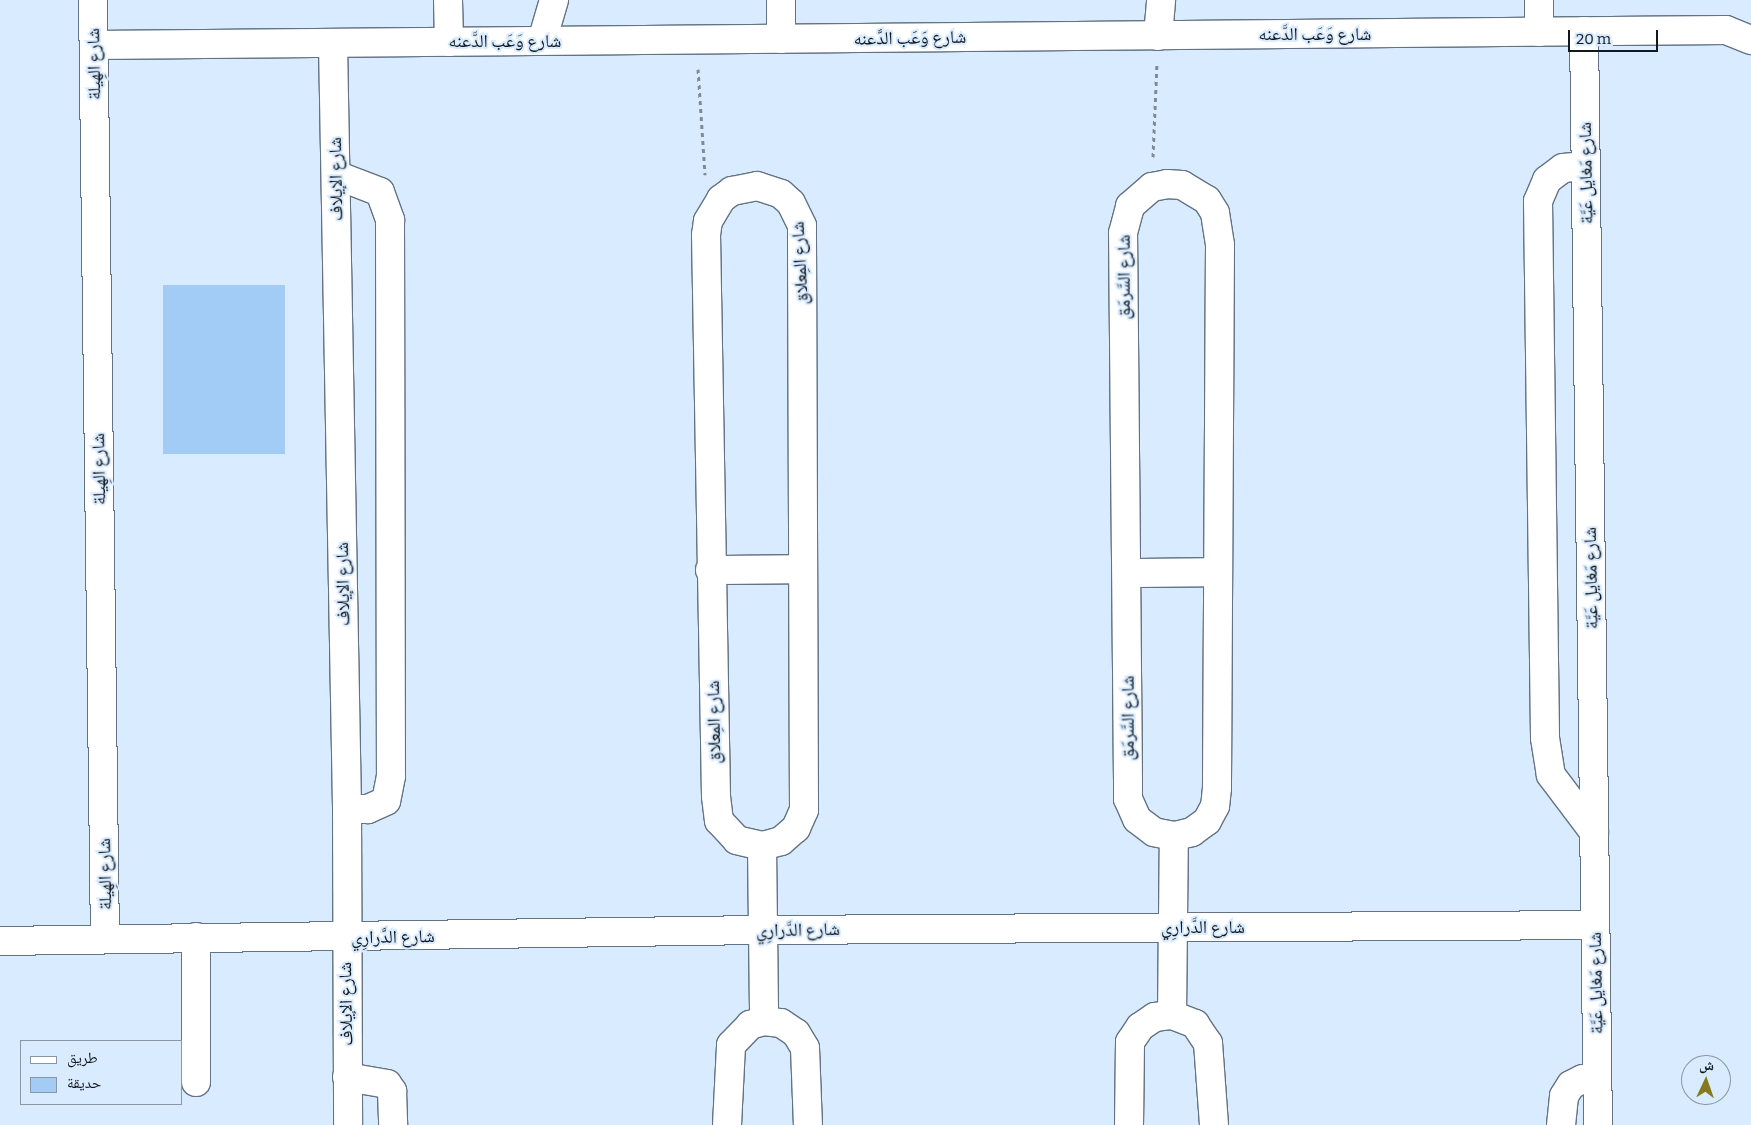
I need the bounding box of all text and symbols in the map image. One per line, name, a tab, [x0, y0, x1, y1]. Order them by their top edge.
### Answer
scale bar	[1571, 20, 1661, 52]
street label: شارع وَعَب الدَّعنه	[1259, 23, 1371, 45]
street label: شارع وَعَب الدَّعنه	[853, 26, 967, 50]
street label: شارع الهِيلة	[83, 28, 105, 100]
street label: شارع وَعَب الدَّعنه	[449, 30, 561, 52]
text: 20 m	[1576, 30, 1611, 48]
street label: شارع مَغايل عَيَّة	[1574, 122, 1598, 224]
street label: شارع الإيلاف	[324, 137, 348, 221]
street label: شارع المِعلاق	[787, 221, 813, 305]
street label: شارع السَّرمَق	[1113, 235, 1135, 319]
street label: شارع الهِيلة	[88, 433, 110, 505]
street label: شارع مَغايل عَيَّة	[1579, 527, 1603, 629]
street label: شارع الإيلاف	[331, 542, 355, 626]
street label: شارع السَّرمَق	[1117, 676, 1139, 760]
street label: شارع المِعلاق	[702, 680, 726, 764]
street label: شارع الهِيلة	[94, 838, 116, 910]
street label: شارع الدَّرارِي	[1161, 916, 1245, 938]
street label: شارع الدَّرارِي	[756, 918, 840, 942]
street label: شارع الدَّرارِي	[351, 925, 435, 949]
street label: شارع مَغايل عَيَّة	[1584, 932, 1608, 1034]
street label: شارع الإيلاف	[334, 962, 358, 1046]
legend	[20, 1040, 182, 1105]
text: طريق	[67, 1049, 98, 1067]
north arrow	[1681, 1055, 1731, 1105]
text: ش	[1699, 1057, 1715, 1074]
text: حديقة	[67, 1074, 101, 1092]

